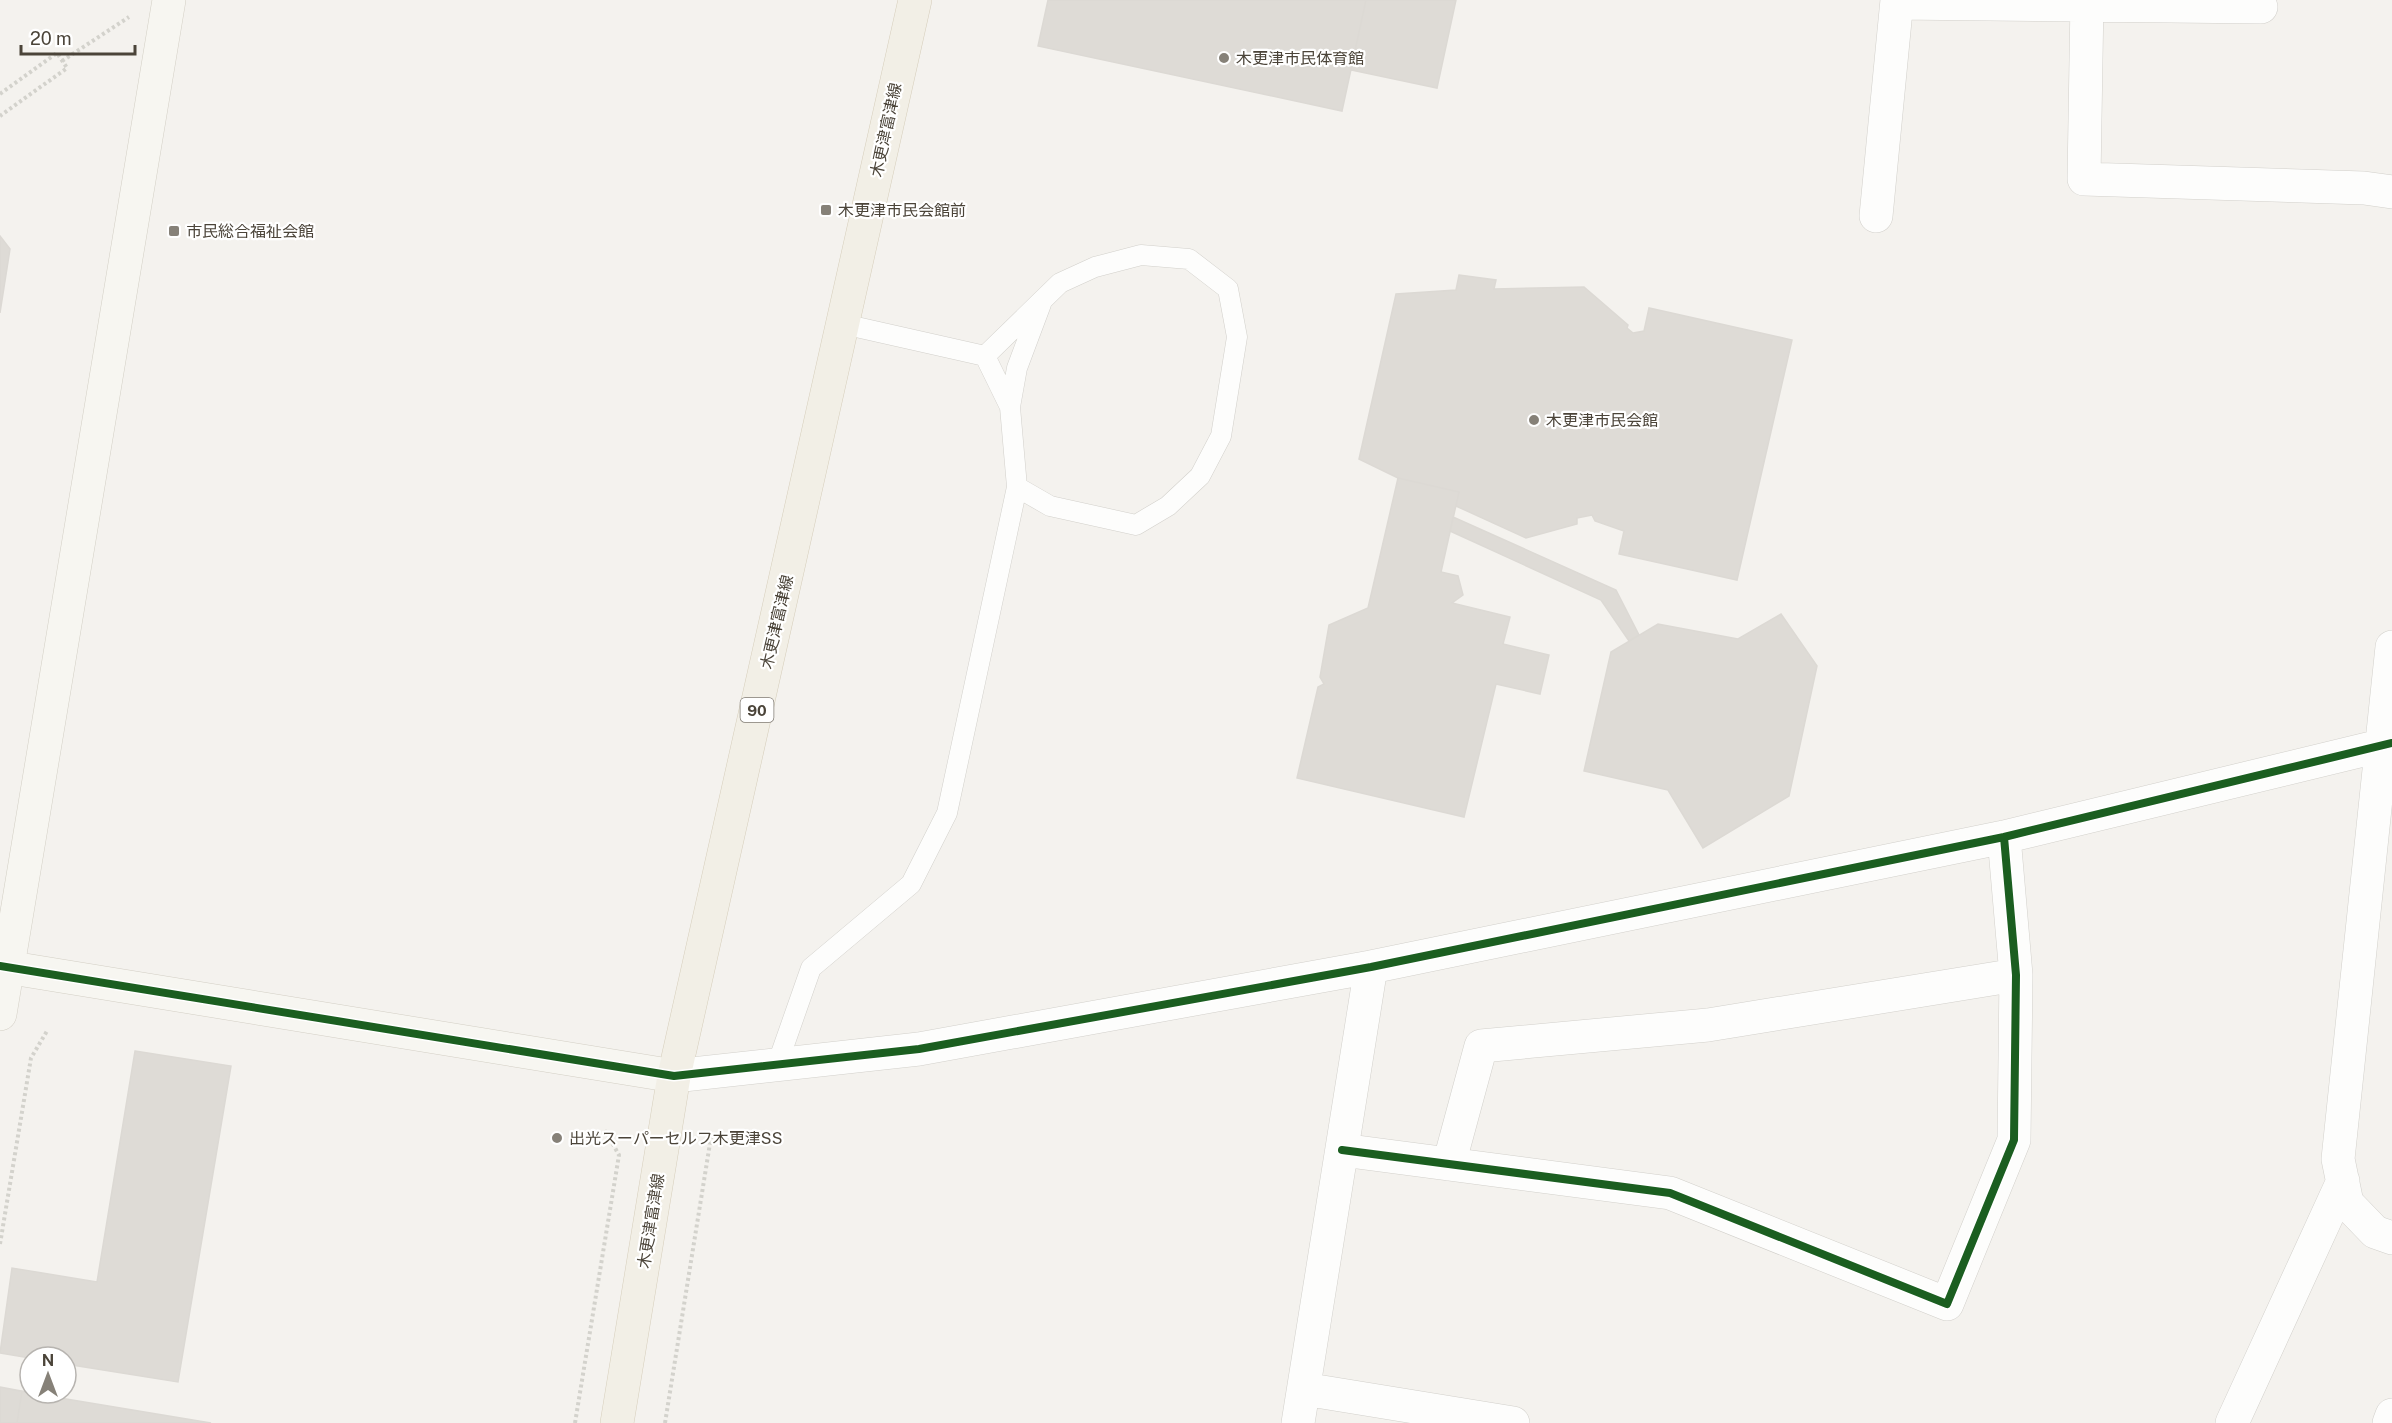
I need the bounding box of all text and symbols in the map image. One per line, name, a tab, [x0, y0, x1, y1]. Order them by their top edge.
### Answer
scale bar	[21, 18, 135, 56]
text: 20 m	[30, 28, 72, 49]
place label: 木更津市民体育館	[1236, 49, 1364, 68]
marker: 木更津市民体育館	[1217, 51, 1231, 65]
street label: 木更津富津線	[867, 81, 905, 179]
place label: 木更津市民会館前	[838, 201, 966, 220]
marker: 木更津市民会館前	[819, 203, 833, 217]
place label: 市民総合福祉会館	[186, 222, 314, 241]
marker: 市民総合福祉会館	[167, 224, 181, 238]
place label: 木更津市民会館	[1546, 411, 1658, 430]
marker: 木更津市民会館	[1527, 413, 1541, 427]
street label: 木更津富津線	[757, 573, 797, 671]
road number: 90	[740, 698, 774, 722]
place label: 出光スーパーセルフ木更津SS	[569, 1129, 782, 1148]
marker: 出光スーパーセルフ木更津SS	[550, 1131, 564, 1145]
street label: 木更津富津線	[634, 1172, 668, 1270]
north arrow	[18, 1345, 78, 1405]
text: N	[42, 1351, 54, 1370]

